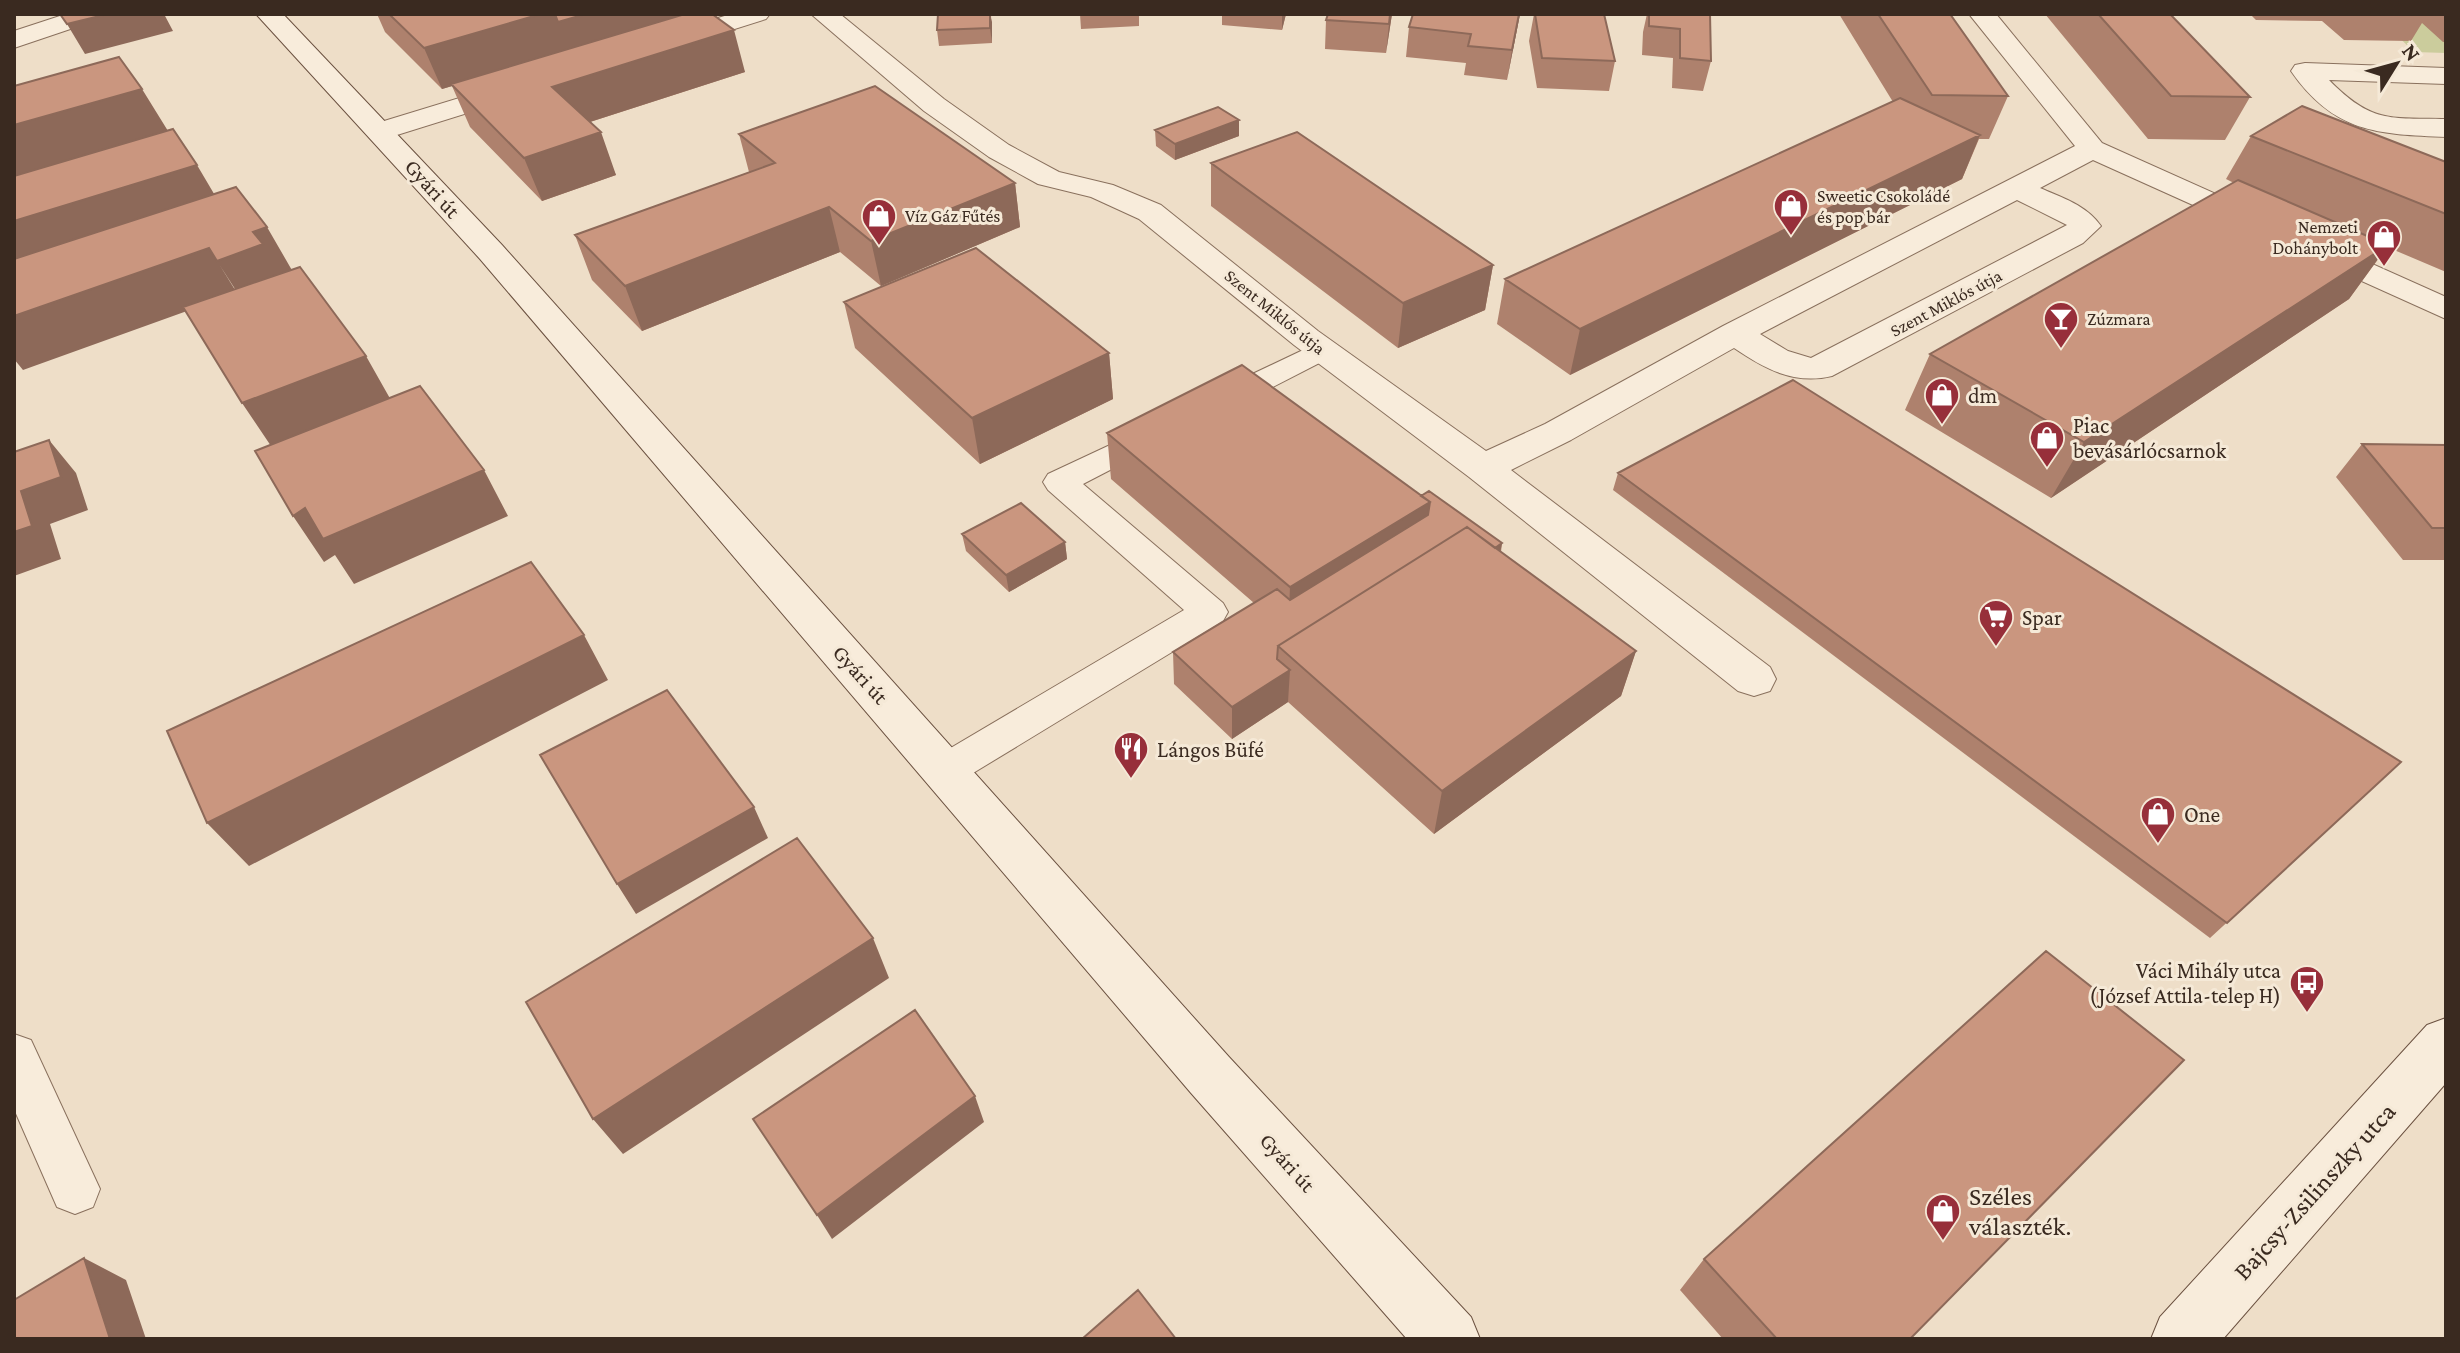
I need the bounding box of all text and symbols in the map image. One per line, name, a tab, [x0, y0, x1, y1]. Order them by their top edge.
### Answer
north arrow	[2356, 24, 2436, 104]
text: N	[2397, 39, 2426, 66]
street label: Gyári út	[400, 154, 466, 223]
place label: Sweetic Csokoládé és pop bár	[1817, 186, 1950, 227]
shop icon: Sweetic Csokoládé és pop bár	[1772, 187, 1810, 237]
shop icon: Víz Gáz Fűtés	[860, 197, 898, 247]
place label: Víz Gáz Fűtés	[905, 206, 1000, 226]
place label: Nemzeti Dohánybolt	[2272, 217, 2359, 258]
shop icon: Nemzeti Dohánybolt	[2365, 218, 2403, 268]
street label: Szent Miklós útja	[1220, 265, 1329, 359]
street label: Szent Miklós útja	[1887, 265, 2006, 342]
bar icon: Zúzmara	[2042, 300, 2080, 350]
place label: Zúzmara	[2087, 309, 2151, 329]
shop icon: dm	[1923, 376, 1961, 426]
place label: dm	[1968, 383, 1998, 408]
place label: Piac bevásárlócsarnok	[2073, 413, 2227, 463]
shop icon: Piac bevásárlócsarnok	[2028, 419, 2066, 469]
supermarket icon: Spar	[1977, 598, 2015, 648]
place label: Spar	[2022, 605, 2062, 630]
street label: Gyári út	[828, 640, 894, 709]
restaurant icon: Lángos Büfé	[1112, 730, 1150, 780]
place label: Lángos Büfé	[1157, 737, 1264, 762]
shop icon: One	[2139, 795, 2177, 845]
place label: One	[2184, 802, 2220, 827]
place label: Váci Mihály utca (József Attila-telep H)	[2089, 958, 2281, 1009]
bus stop icon: Váci Mihály utca (József Attila-telep H)	[2288, 964, 2326, 1014]
street label: Bajcsy-Zsilinszky utca	[2227, 1097, 2401, 1286]
street label: Gyári út	[1255, 1128, 1321, 1197]
place label: Széles választék.	[1968, 1182, 2071, 1241]
shop icon: Széles választék.	[1924, 1192, 1962, 1242]

